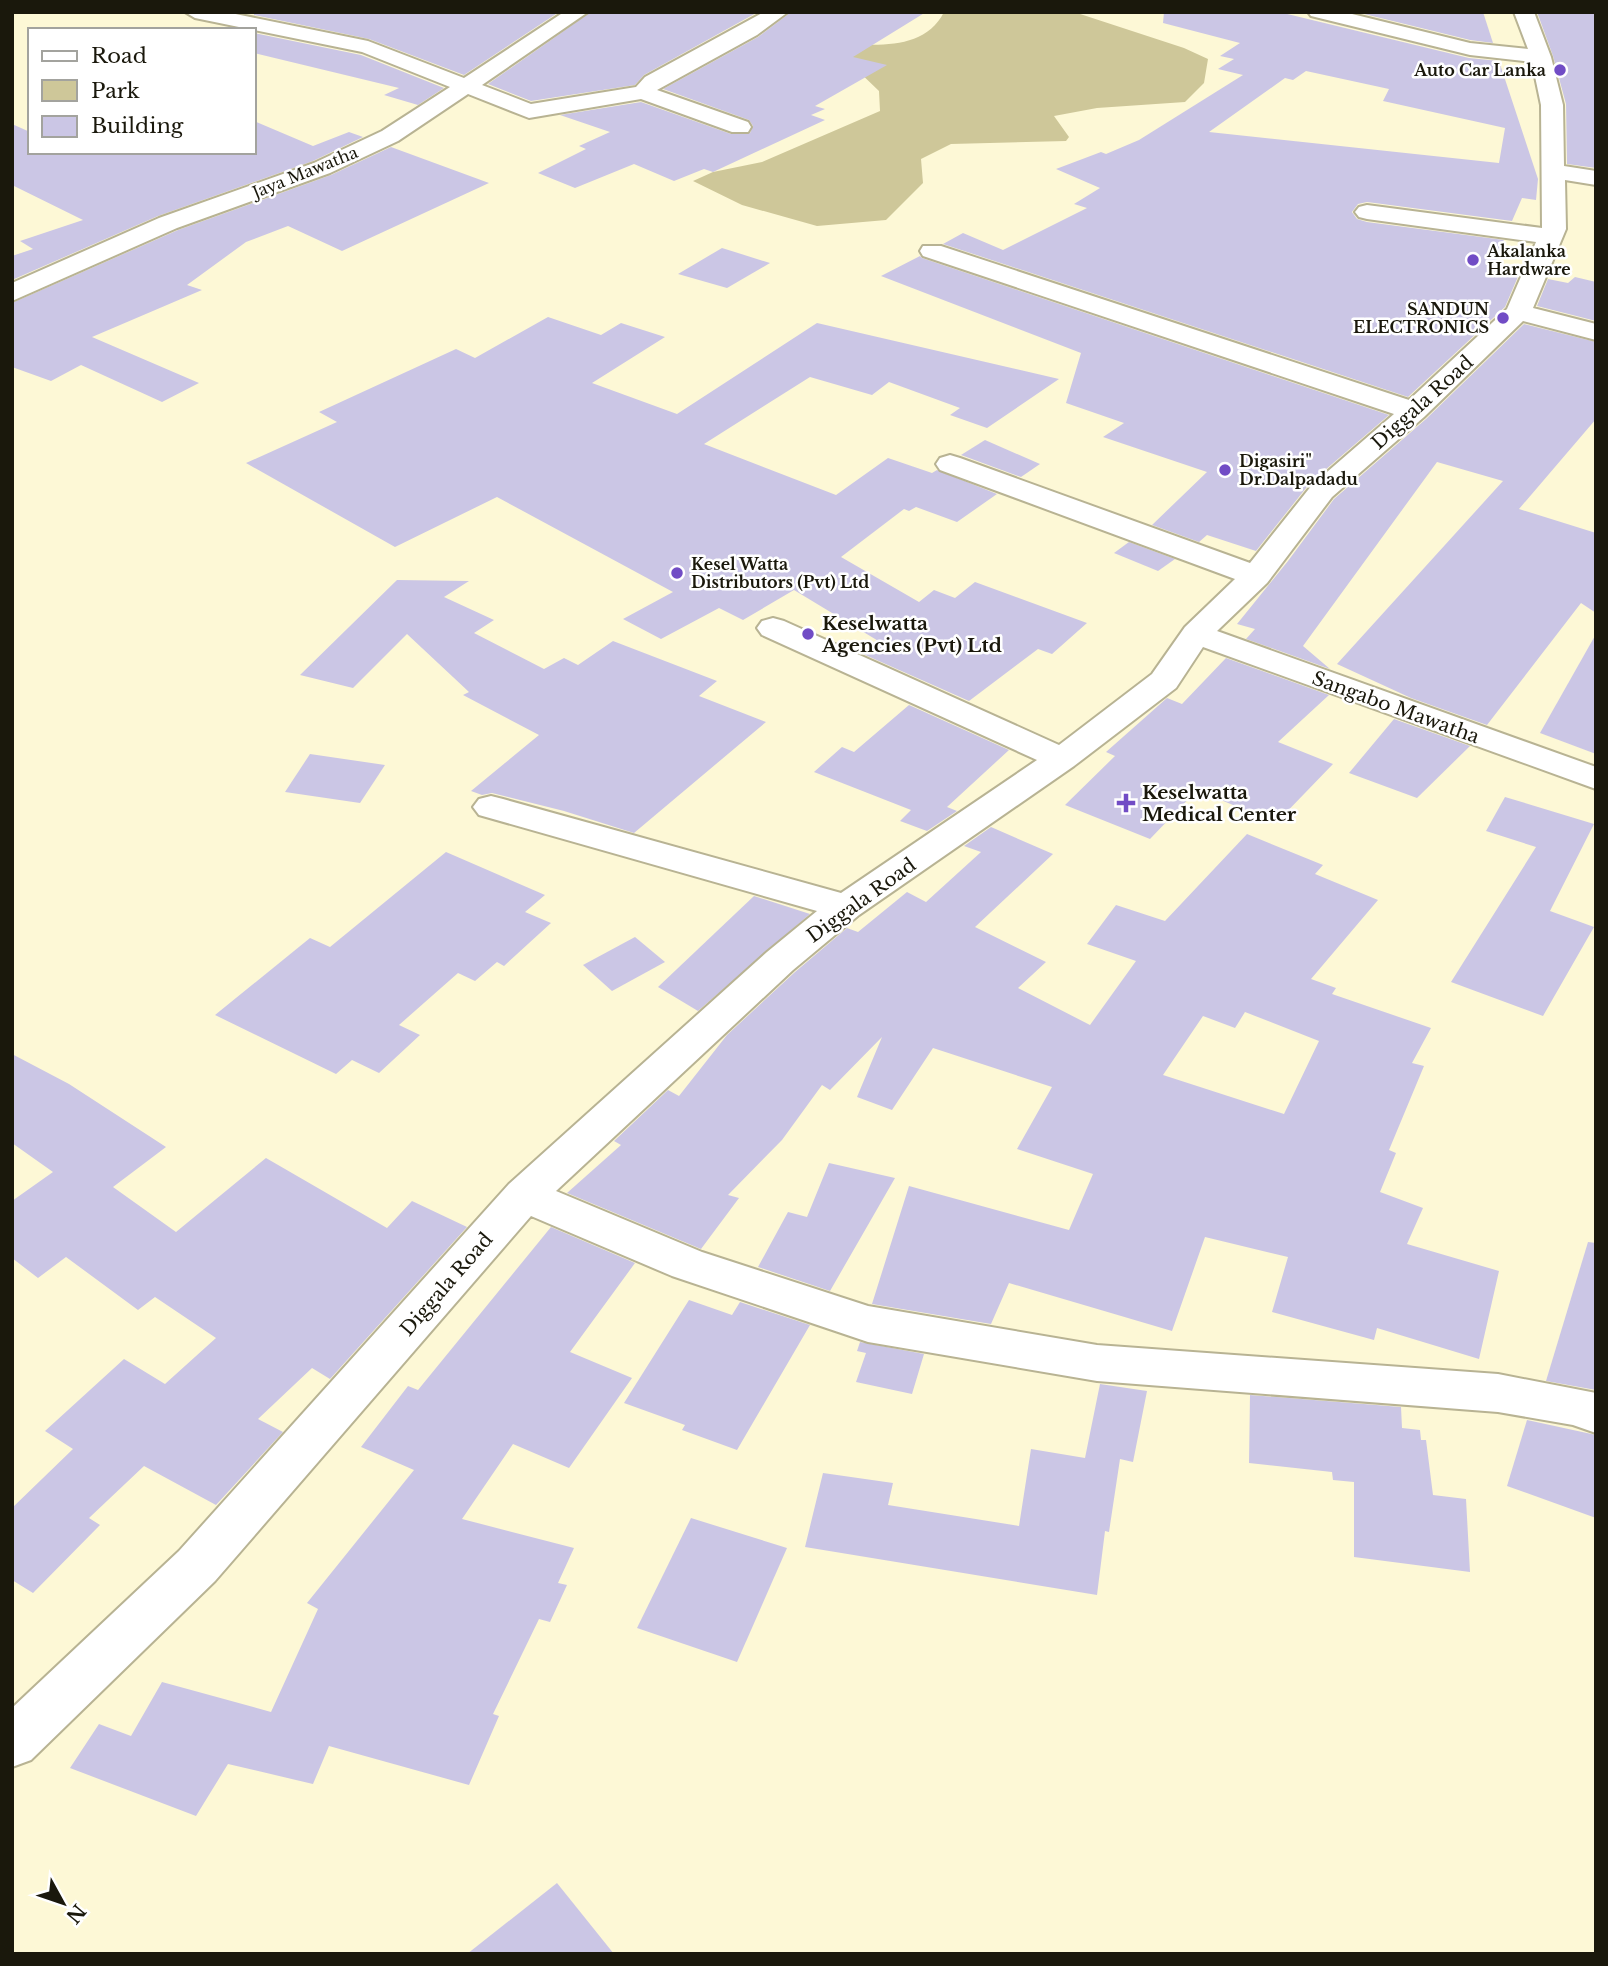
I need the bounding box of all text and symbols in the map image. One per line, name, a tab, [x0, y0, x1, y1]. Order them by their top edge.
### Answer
legend	[28, 28, 256, 154]
text: Road	[91, 43, 147, 69]
place label: Auto Car Lanka	[1413, 60, 1546, 80]
marker: Auto Car Lanka	[1552, 62, 1568, 78]
text: Park	[91, 78, 140, 104]
text: Building	[91, 113, 184, 139]
street label: Jaya Mawatha	[248, 142, 361, 203]
place label: Akalanka Hardware	[1486, 241, 1571, 279]
marker: Akalanka Hardware	[1465, 252, 1481, 268]
place label: SANDUN ELECTRONICS	[1353, 299, 1489, 337]
marker: SANDUN ELECTRONICS	[1495, 310, 1511, 326]
street label: Diggala Road	[1367, 351, 1478, 454]
place label: Digasiri" Dr.Dalpadadu	[1239, 451, 1359, 489]
marker: Digasiri" Dr.Dalpadadu	[1217, 462, 1233, 478]
place label: Kesel Watta Distributors (Pvt) Ltd	[691, 554, 869, 592]
marker: Kesel Watta Distributors (Pvt) Ltd	[669, 565, 685, 581]
place label: Keselwatta Agencies (Pvt) Ltd	[821, 612, 1002, 657]
marker: Keselwatta Agencies (Pvt) Ltd	[800, 626, 816, 642]
street label: Sangabo Mawatha	[1309, 667, 1483, 749]
place label: Keselwatta Medical Center	[1142, 781, 1297, 826]
marker: Keselwatta Medical Center	[1116, 793, 1136, 813]
street label: Diggala Road	[802, 853, 920, 948]
street label: Diggala Road	[395, 1228, 498, 1341]
north arrow	[28, 1868, 98, 1938]
text: N	[61, 1899, 90, 1928]

